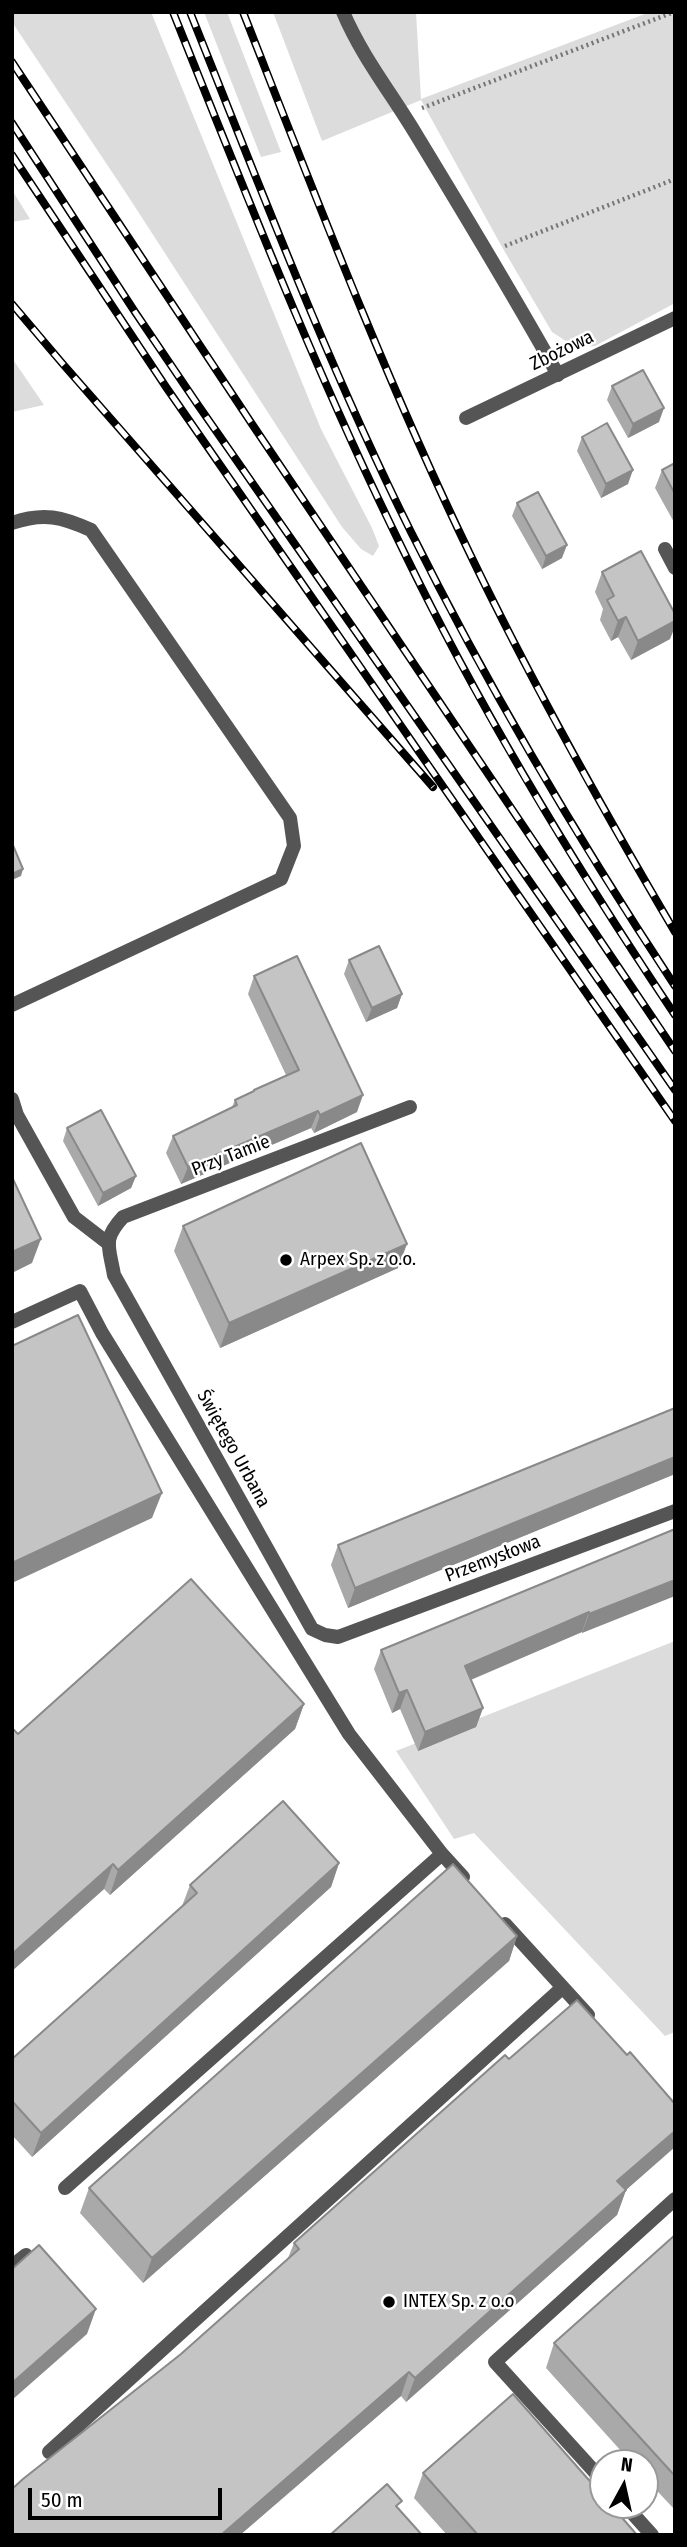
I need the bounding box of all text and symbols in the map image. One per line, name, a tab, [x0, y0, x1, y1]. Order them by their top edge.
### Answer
street label: Zbożowa	[527, 326, 597, 376]
street label: Przy Tamie	[188, 1131, 274, 1181]
place label: Arpex Sp. z o.o.	[300, 1249, 416, 1271]
marker: Arpex Sp. z o.o.	[278, 1252, 294, 1268]
street label: Świętego Urbana	[191, 1386, 275, 1512]
street label: Przemysłowa	[442, 1530, 544, 1588]
place label: INTEX Sp. z o.o	[403, 2291, 514, 2313]
marker: INTEX Sp. z o.o	[381, 2294, 397, 2310]
north arrow	[589, 2449, 659, 2519]
text: N	[619, 2453, 634, 2477]
scale bar	[32, 2474, 226, 2518]
text: 50 m	[41, 2487, 83, 2513]

